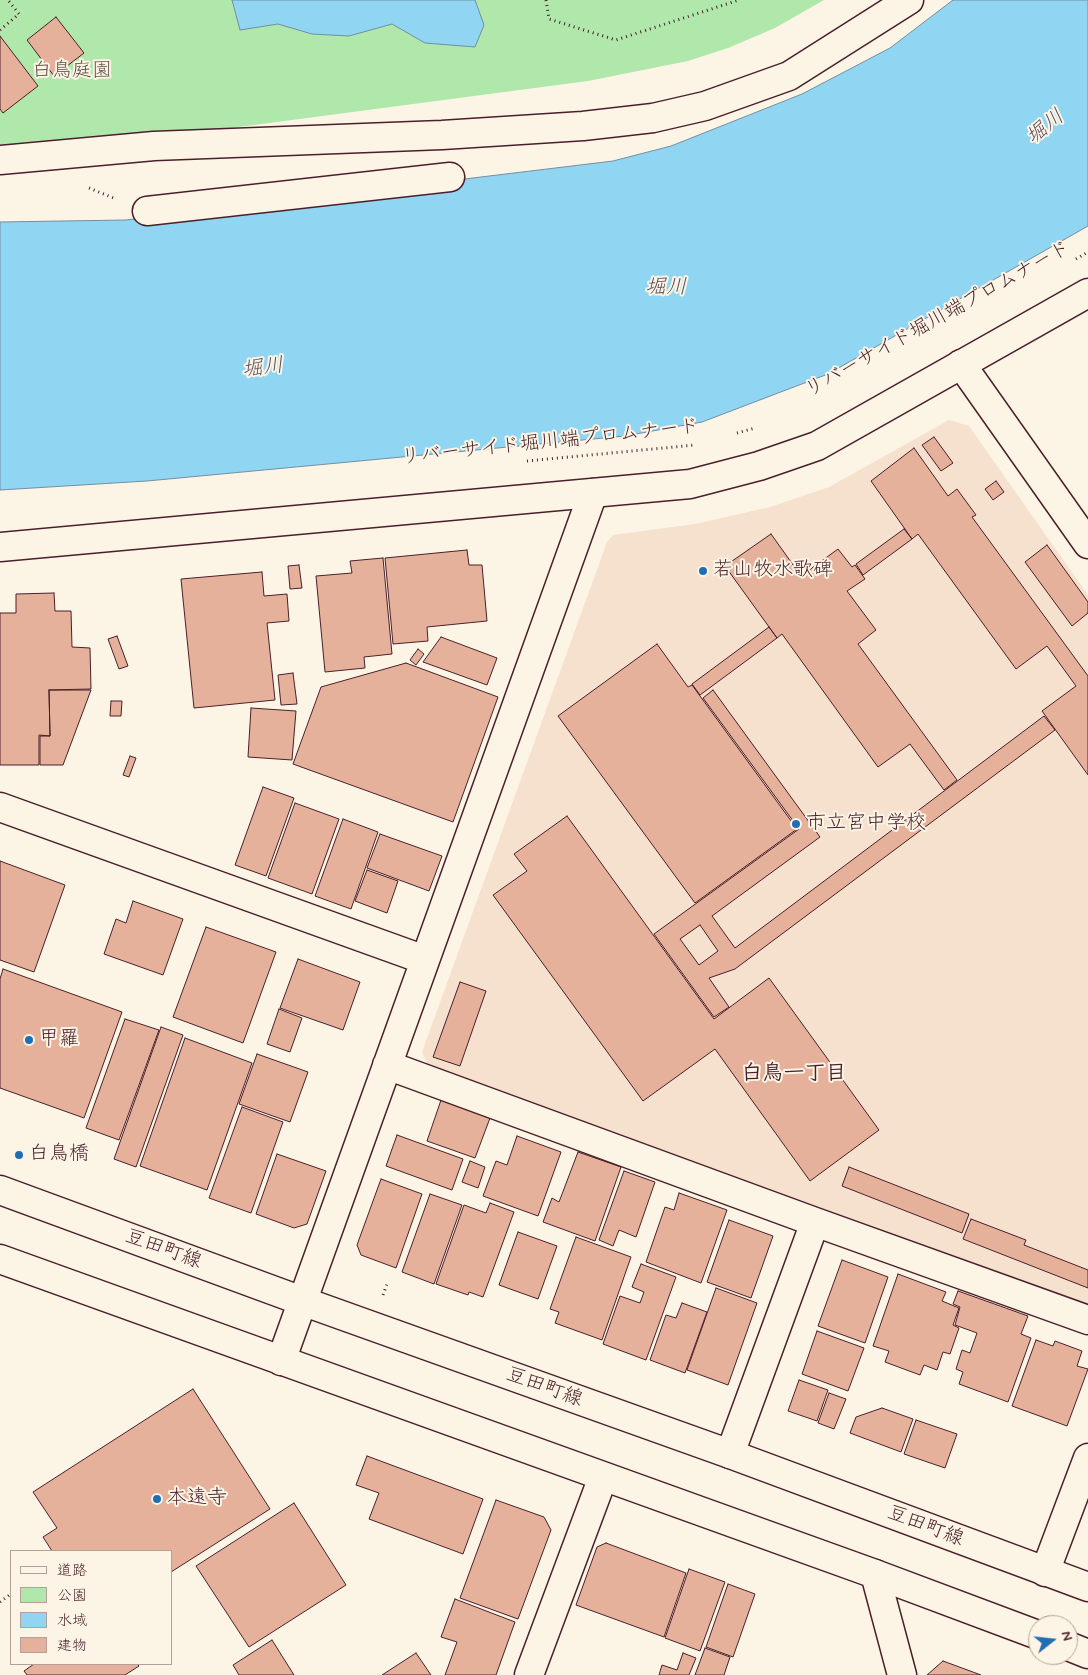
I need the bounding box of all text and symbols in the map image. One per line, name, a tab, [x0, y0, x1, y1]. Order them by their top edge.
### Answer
park label: 白鳥庭園	[32, 60, 112, 84]
water label: 堀川	[1022, 105, 1070, 151]
street label: リバーサイド堀川端プロムナード	[801, 237, 1075, 403]
water label: 堀川	[645, 276, 687, 302]
water label: 堀川	[241, 354, 285, 384]
street label: リバーサイド堀川端プロムナード	[400, 415, 700, 471]
place label: 若山牧水歌碑	[713, 559, 833, 583]
marker: 若山牧水歌碑	[697, 565, 709, 577]
place label: 市立宮中学校	[806, 812, 926, 836]
marker: 市立宮中学校	[790, 818, 802, 830]
place label: 甲羅	[39, 1028, 79, 1052]
marker: 甲羅	[23, 1034, 35, 1046]
district label: 白鳥一丁目	[742, 1062, 846, 1088]
place label: 白鳥橋	[29, 1143, 89, 1167]
marker: 白鳥橋	[13, 1149, 25, 1161]
street label: 豆田町線	[121, 1225, 205, 1275]
street label: 豆田町線	[502, 1363, 586, 1413]
place label: 本遠寺	[167, 1487, 227, 1511]
marker: 本遠寺	[151, 1493, 163, 1505]
street label: 豆田町線	[883, 1501, 967, 1553]
legend	[10, 1550, 172, 1665]
text: 道路	[57, 1561, 87, 1581]
text: 公園	[57, 1586, 87, 1606]
text: 水域	[57, 1611, 87, 1631]
north arrow	[1028, 1615, 1078, 1665]
text: N	[1057, 1629, 1076, 1643]
text: 建物	[57, 1636, 87, 1656]

